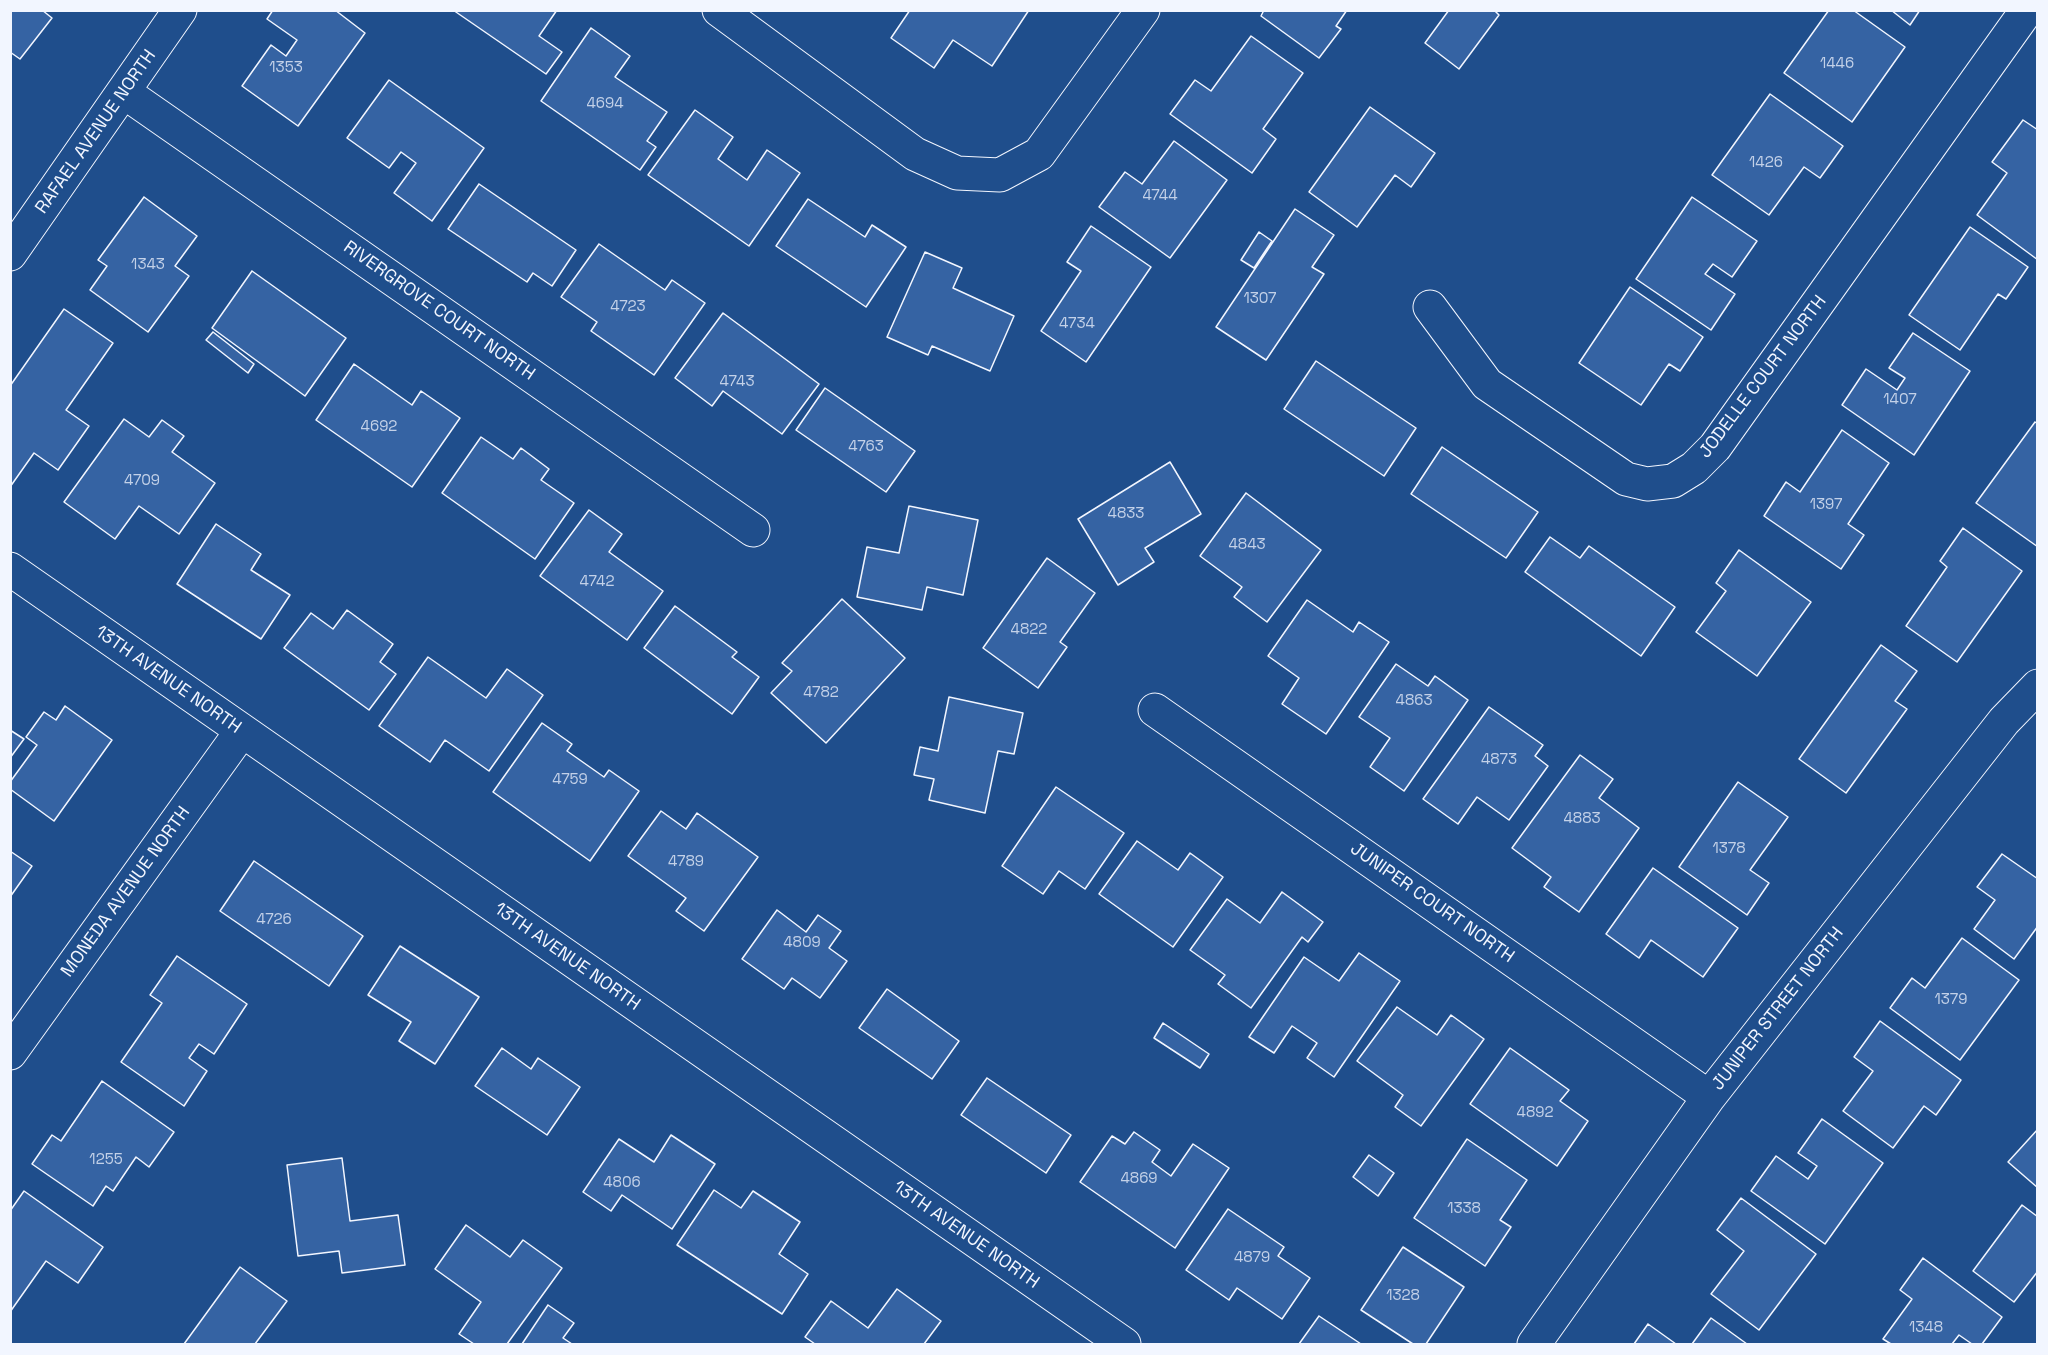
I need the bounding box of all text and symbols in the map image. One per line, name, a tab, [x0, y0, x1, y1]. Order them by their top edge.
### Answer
street label: RAFAEL AVENUE NORTH	[31, 46, 161, 218]
house number: 1446	[1820, 55, 1854, 73]
house number: 1353	[269, 59, 303, 77]
house number: 4694	[586, 95, 624, 113]
house number: 1426	[1749, 154, 1783, 172]
house number: 4744	[1142, 187, 1178, 205]
street label: RIVERGROVE COURT NORTH	[339, 237, 539, 385]
house number: 1343	[131, 256, 165, 274]
house number: 1307	[1243, 290, 1277, 308]
street label: JODELLE COURT NORTH	[1695, 291, 1831, 463]
house number: 4723	[610, 298, 646, 316]
house number: 4734	[1059, 315, 1095, 333]
house number: 4743	[720, 373, 754, 391]
house number: 1407	[1883, 391, 1917, 409]
house number: 4692	[361, 418, 397, 436]
house number: 4763	[848, 438, 884, 456]
house number: 4709	[124, 472, 160, 490]
house number: 1397	[1810, 496, 1842, 514]
house number: 4833	[1108, 505, 1144, 523]
house number: 4843	[1228, 536, 1266, 554]
house number: 4742	[580, 573, 614, 591]
street label: 13TH AVENUE NORTH	[91, 621, 245, 739]
house number: 4822	[1011, 621, 1047, 639]
house number: 4782	[803, 684, 839, 702]
house number: 4863	[1396, 692, 1432, 710]
house number: 4873	[1481, 751, 1517, 769]
house number: 4759	[552, 771, 588, 789]
street label: MONEDA AVENUE NORTH	[57, 803, 195, 981]
house number: 4883	[1563, 810, 1601, 828]
street label: JUNIPER COURT NORTH	[1346, 838, 1518, 968]
house number: 1378	[1712, 840, 1746, 858]
house number: 4789	[668, 853, 704, 871]
street label: 13TH AVENUE NORTH	[490, 898, 644, 1016]
house number: 4726	[256, 911, 292, 929]
street label: JUNIPER STREET NORTH	[1707, 923, 1849, 1095]
house number: 4809	[783, 934, 821, 952]
house number: 1379	[1935, 991, 1967, 1009]
house number: 4892	[1517, 1104, 1553, 1122]
house number: 1255	[89, 1151, 123, 1169]
house number: 4869	[1120, 1170, 1158, 1188]
house number: 4806	[603, 1174, 641, 1192]
street label: 13TH AVENUE NORTH	[889, 1176, 1043, 1294]
house number: 1338	[1447, 1200, 1481, 1218]
house number: 4879	[1234, 1249, 1270, 1267]
house number: 1328	[1386, 1287, 1420, 1305]
house number: 1348	[1909, 1319, 1943, 1337]

